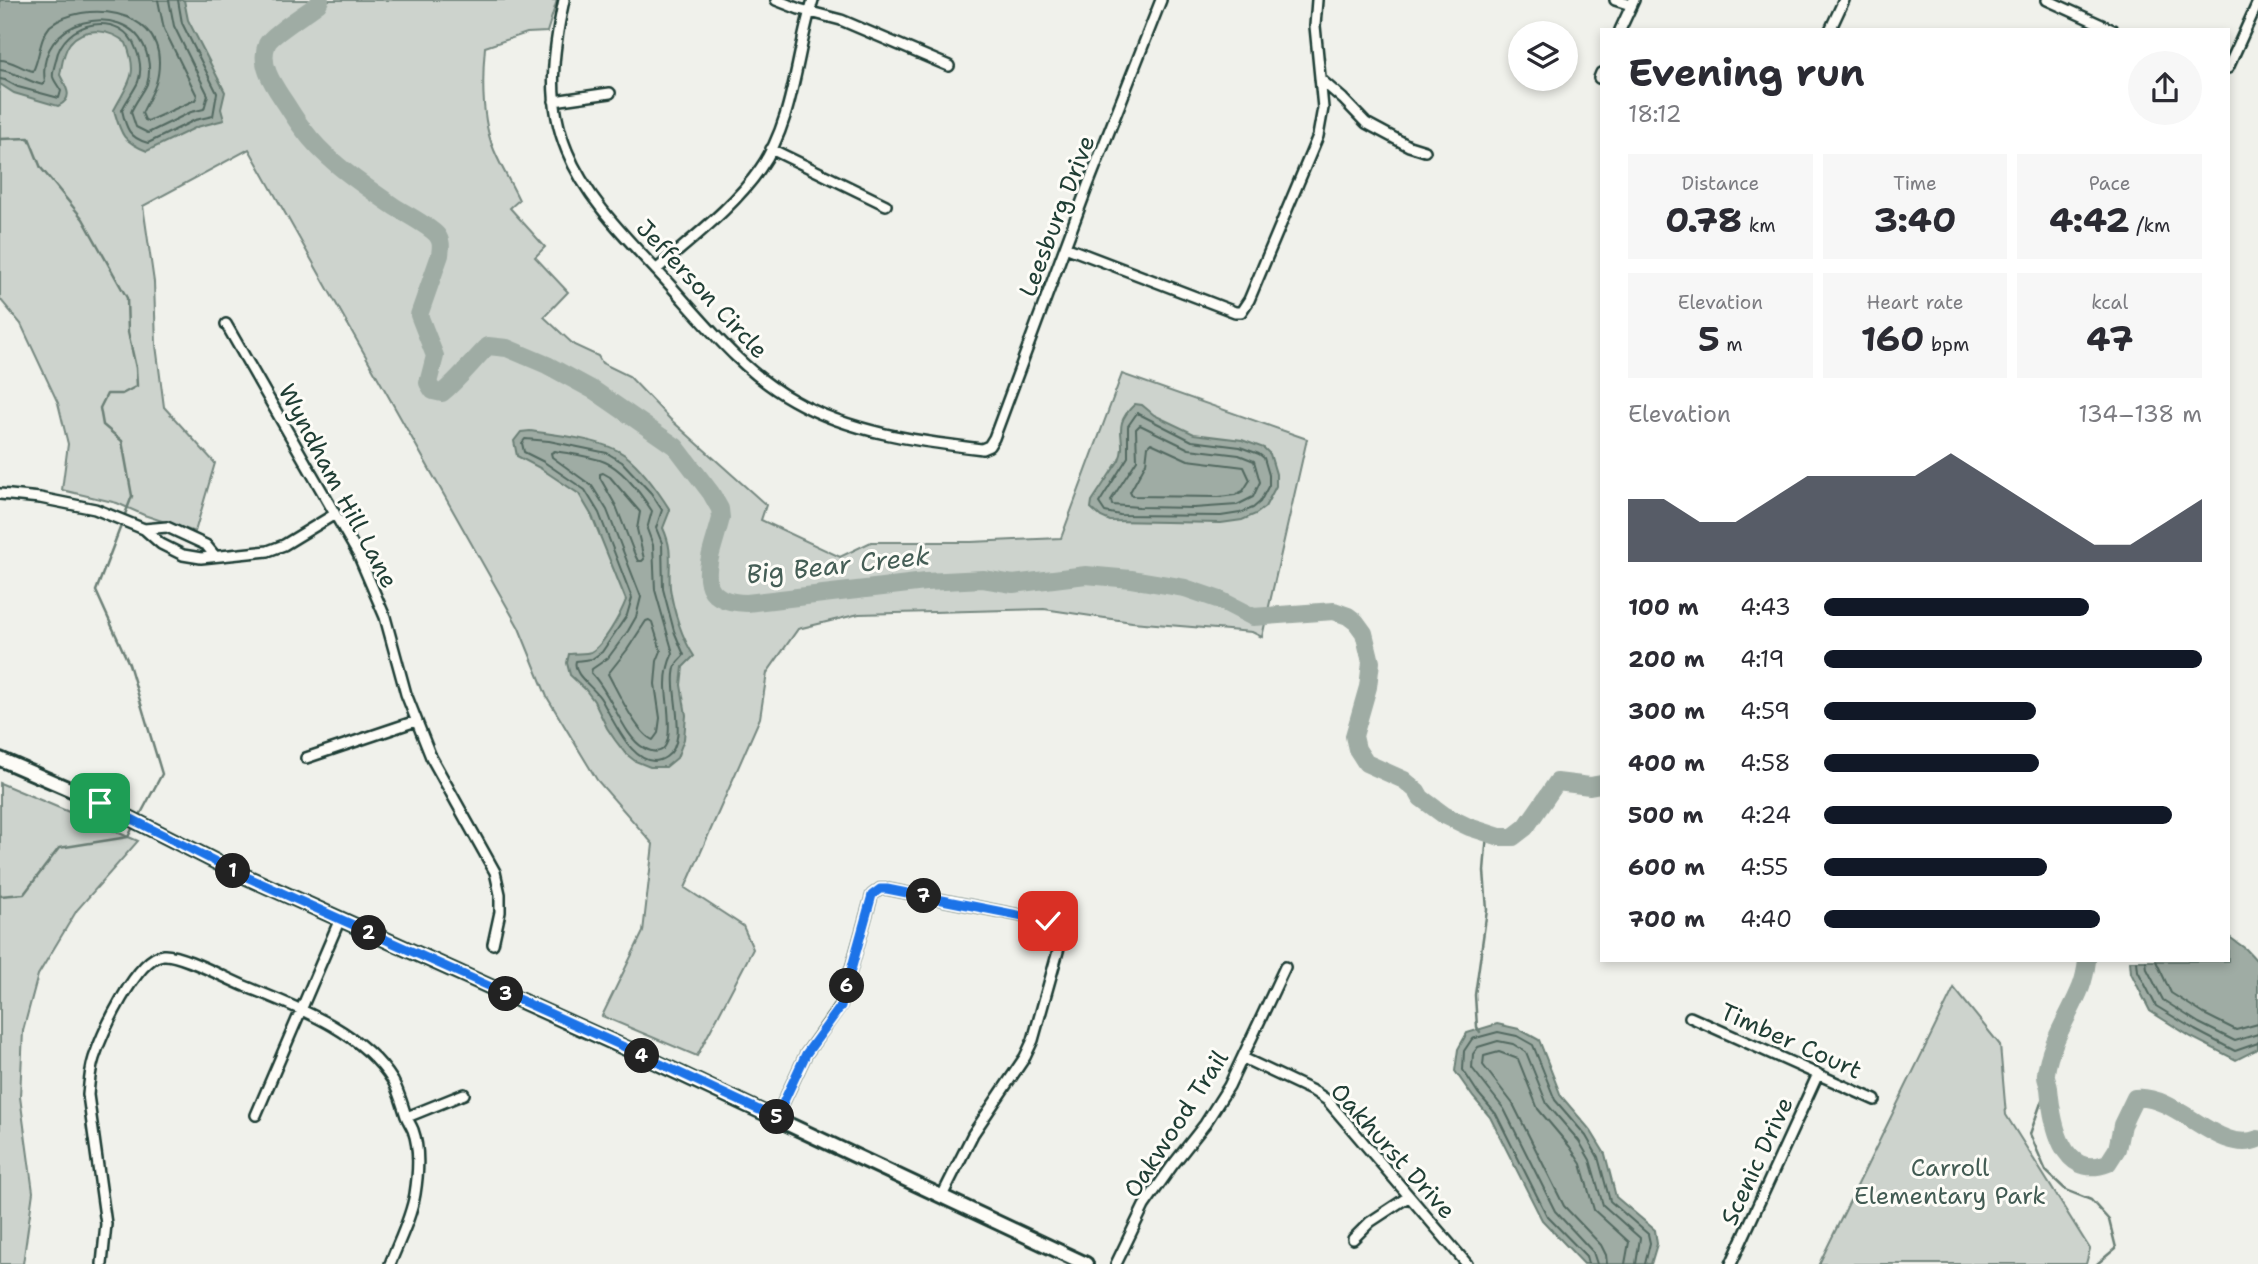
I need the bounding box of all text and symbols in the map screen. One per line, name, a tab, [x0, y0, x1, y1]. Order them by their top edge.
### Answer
map controls	[1508, 21, 1578, 91]
button: layers	[1508, 21, 1578, 91]
text: Evening run	[1628, 47, 1865, 98]
button: share	[2128, 51, 2202, 125]
text: 18:12	[1628, 99, 1682, 129]
street label: Leesburg Drive	[1011, 131, 1103, 301]
text: Distance	[1681, 171, 1759, 196]
text: Time	[1893, 171, 1937, 196]
text: Pace	[2089, 171, 2131, 196]
text: 0.78	[1665, 196, 1742, 243]
text: 3:40	[1873, 196, 1957, 243]
text: 4:42	[2049, 196, 2130, 243]
street label: Jefferson Circle	[629, 212, 775, 366]
text: km	[1742, 213, 1776, 238]
text: /km	[2130, 213, 2170, 238]
text: Elevation	[1678, 290, 1763, 315]
text: Heart rate	[1867, 290, 1963, 315]
text: kcal	[2091, 290, 2128, 315]
text: 5	[1698, 315, 1720, 362]
text: 160	[1861, 315, 1925, 362]
text: 47	[2086, 315, 2133, 362]
text: m	[1720, 332, 1743, 357]
text: bpm	[1925, 332, 1969, 357]
street label: Wyndham Hill Lane	[271, 378, 405, 594]
text: Elevation	[1628, 399, 1731, 429]
text: 134–138 m	[2078, 399, 2202, 429]
water label: Big Bear Creek	[744, 537, 932, 592]
text: 100 m	[1628, 592, 1699, 622]
text: 4:43	[1740, 592, 1791, 622]
text: 200 m	[1628, 644, 1705, 674]
text: 4:19	[1740, 644, 1785, 674]
text: 300 m	[1628, 696, 1705, 726]
text: 4:59	[1740, 696, 1790, 726]
text: 400 m	[1628, 748, 1705, 778]
text: 4:58	[1740, 748, 1791, 778]
pin	[70, 773, 130, 833]
icon: arrive	[81, 784, 119, 822]
text: 500 m	[1628, 800, 1703, 830]
text: 4:24	[1740, 800, 1791, 830]
text: 600 m	[1628, 852, 1705, 882]
text: 4:55	[1740, 852, 1788, 882]
pin: 1	[216, 854, 250, 888]
text: 1	[228, 858, 237, 883]
pin: 7	[906, 878, 942, 914]
text: 7	[917, 883, 930, 908]
pin	[1018, 891, 1078, 951]
icon: check	[1029, 902, 1067, 940]
text: 700 m	[1628, 904, 1705, 934]
text: 4:40	[1740, 904, 1792, 934]
pin: 2	[352, 916, 386, 950]
text: 2	[362, 920, 375, 945]
pin: 6	[830, 968, 864, 1004]
text: 6	[840, 973, 853, 998]
pin: 3	[489, 976, 524, 1012]
text: 3	[499, 981, 512, 1006]
street label: Timber Court	[1715, 996, 1867, 1086]
pin: 4	[624, 1038, 660, 1074]
text: 4	[635, 1043, 648, 1068]
street label: Oakwood Trail	[1116, 1043, 1236, 1204]
street label: Oakhurst Drive	[1323, 1076, 1463, 1226]
street label: Scenic Drive	[1713, 1092, 1801, 1230]
pin: 5	[760, 1100, 794, 1134]
text: 5	[771, 1104, 782, 1129]
park label: Carroll Elementary Park	[1854, 1152, 2046, 1212]

